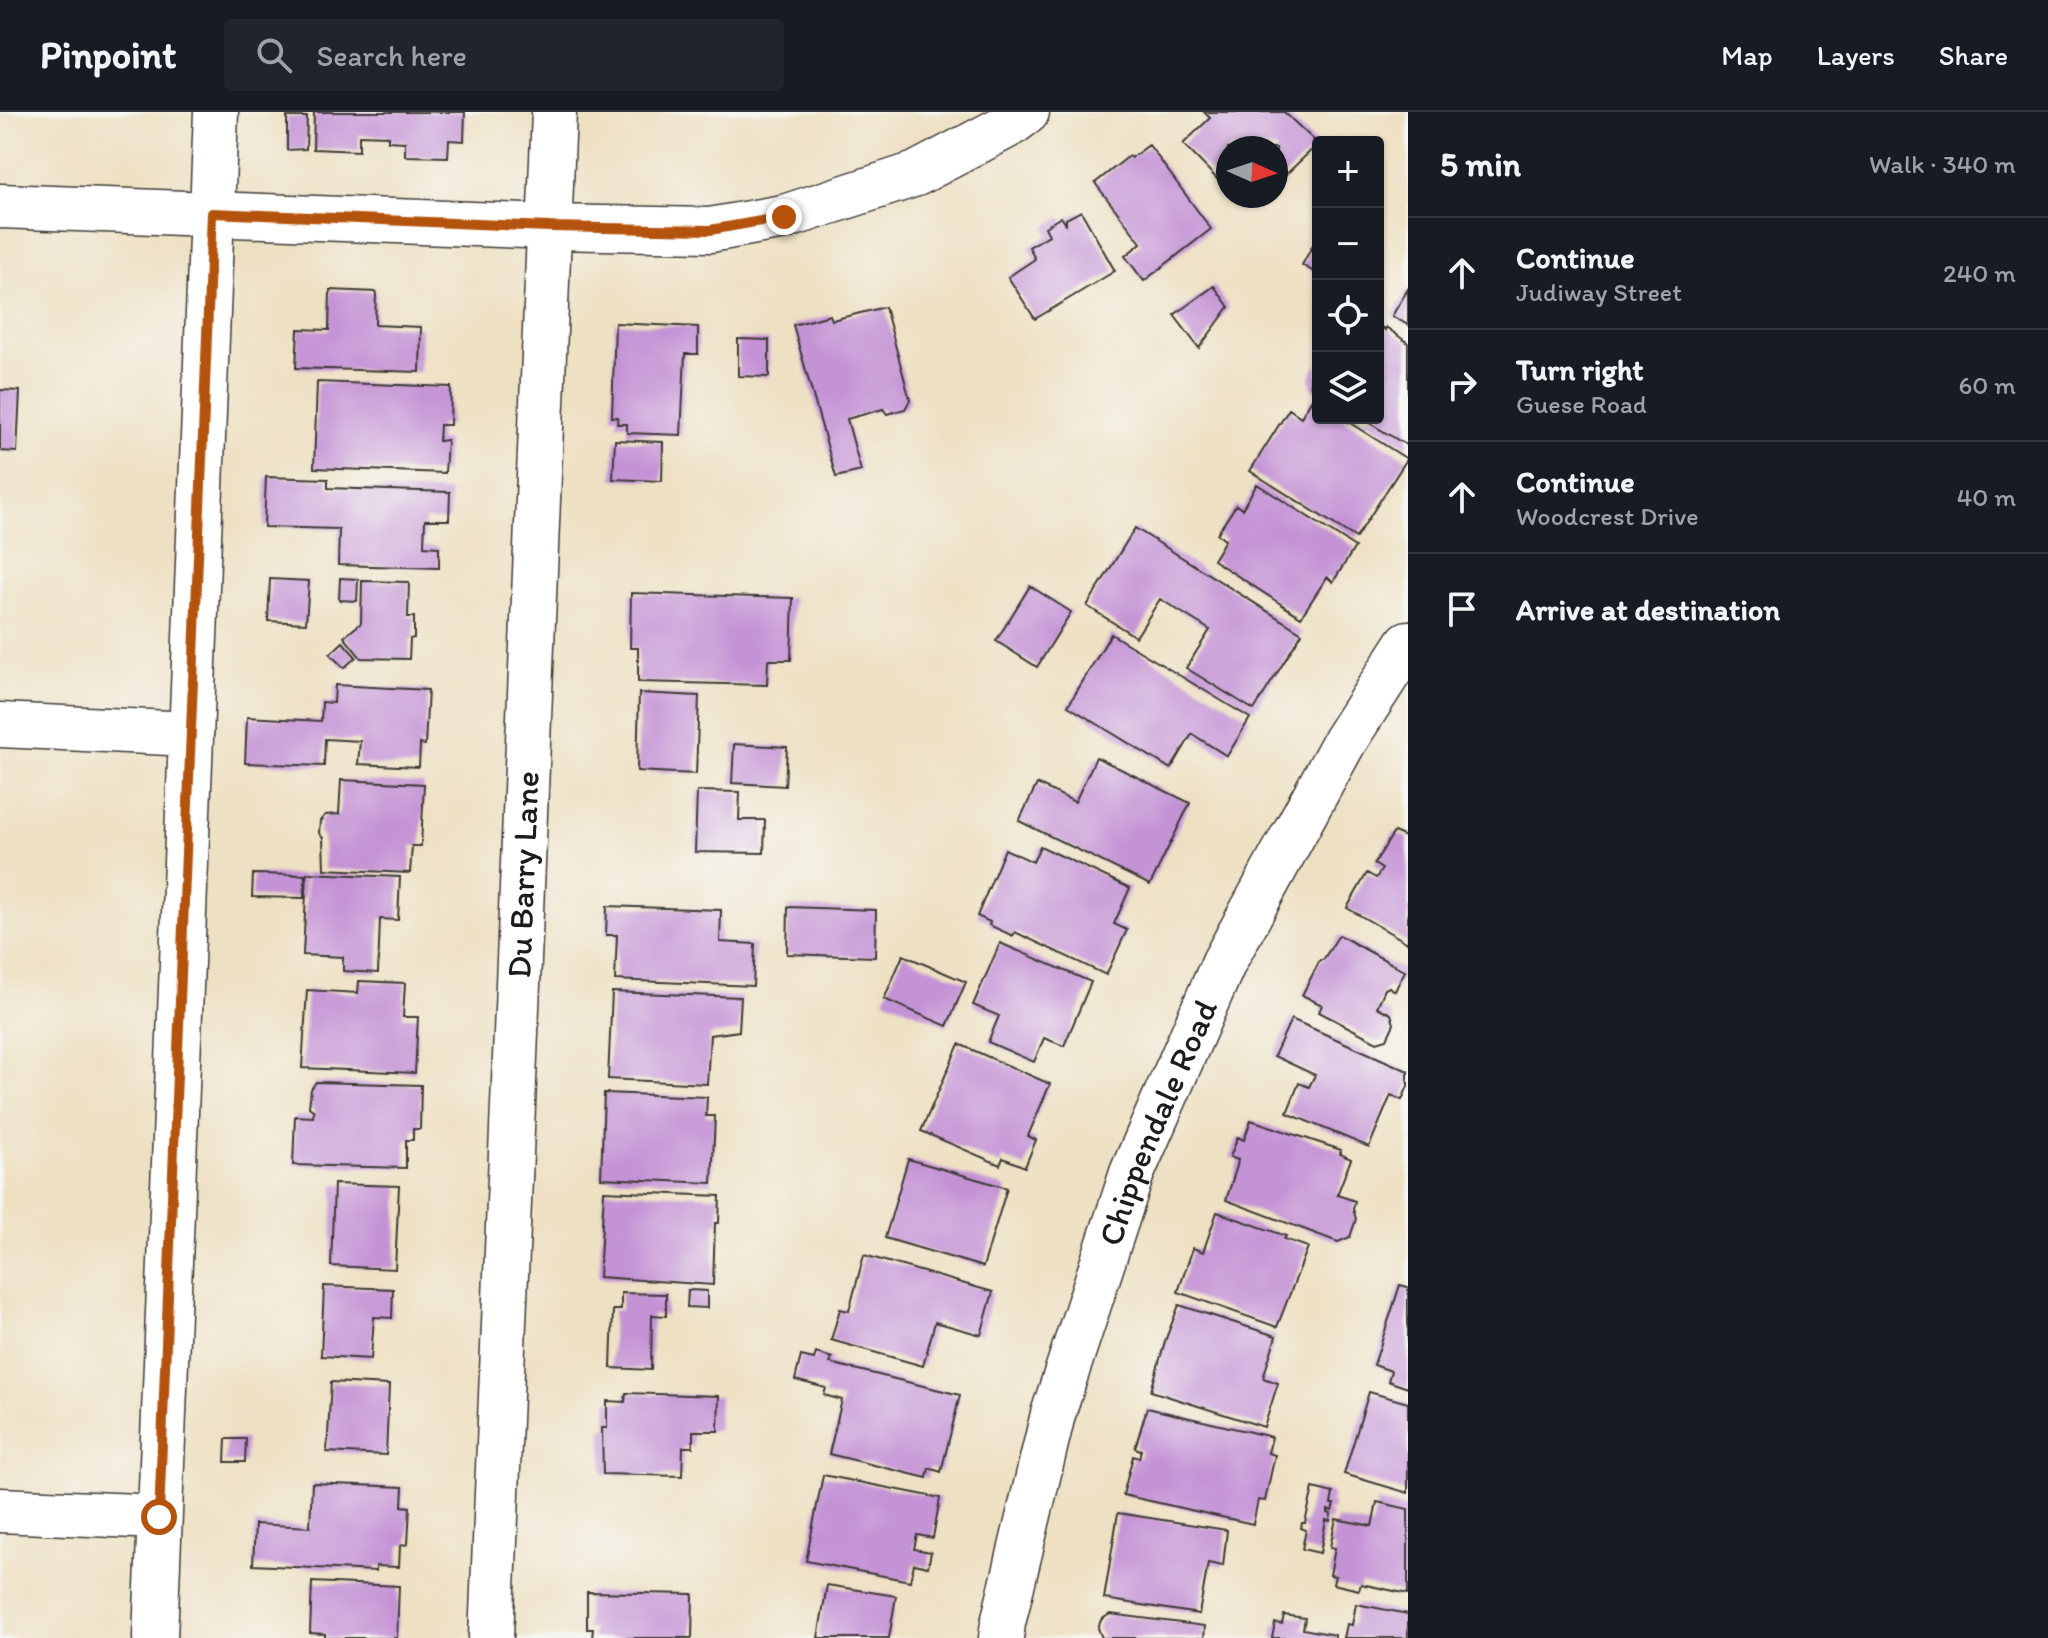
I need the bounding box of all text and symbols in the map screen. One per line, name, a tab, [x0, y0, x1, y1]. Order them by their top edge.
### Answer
search box	[224, 19, 784, 91]
text: Pinpoint	[40, 32, 176, 78]
icon: search	[252, 33, 296, 77]
text: Search here	[316, 37, 467, 74]
text: Map	[1721, 38, 1773, 72]
text: Layers	[1817, 38, 1895, 72]
text: Share	[1939, 38, 2008, 72]
north arrow	[1216, 136, 1288, 208]
map controls	[1312, 136, 1384, 424]
button: +	[1312, 136, 1384, 208]
text: 5 min	[1440, 144, 1521, 185]
text: Walk · 340 m	[1869, 148, 2016, 180]
route end	[766, 199, 802, 235]
button: −	[1312, 208, 1384, 280]
text: Continue	[1516, 239, 1635, 276]
icon: ahead	[1440, 251, 1484, 295]
text: 240 m	[1943, 257, 2016, 289]
text: Judiway Street	[1516, 276, 1682, 308]
button: locate	[1312, 280, 1384, 352]
text: Turn right	[1516, 351, 1644, 388]
button: layers	[1312, 352, 1384, 424]
icon: right	[1440, 363, 1484, 407]
text: 60 m	[1959, 369, 2016, 401]
text: Guese Road	[1516, 388, 1647, 420]
text: Continue	[1516, 463, 1635, 500]
icon: ahead	[1440, 475, 1484, 519]
text: 40 m	[1957, 481, 2016, 513]
text: Woodcrest Drive	[1516, 500, 1699, 532]
icon: arrive	[1440, 587, 1484, 631]
text: Arrive at destination	[1516, 591, 1780, 628]
street label: Du Barry Lane	[498, 770, 548, 979]
street label: Chippendale Road	[1090, 993, 1226, 1251]
route start	[141, 1499, 177, 1535]

